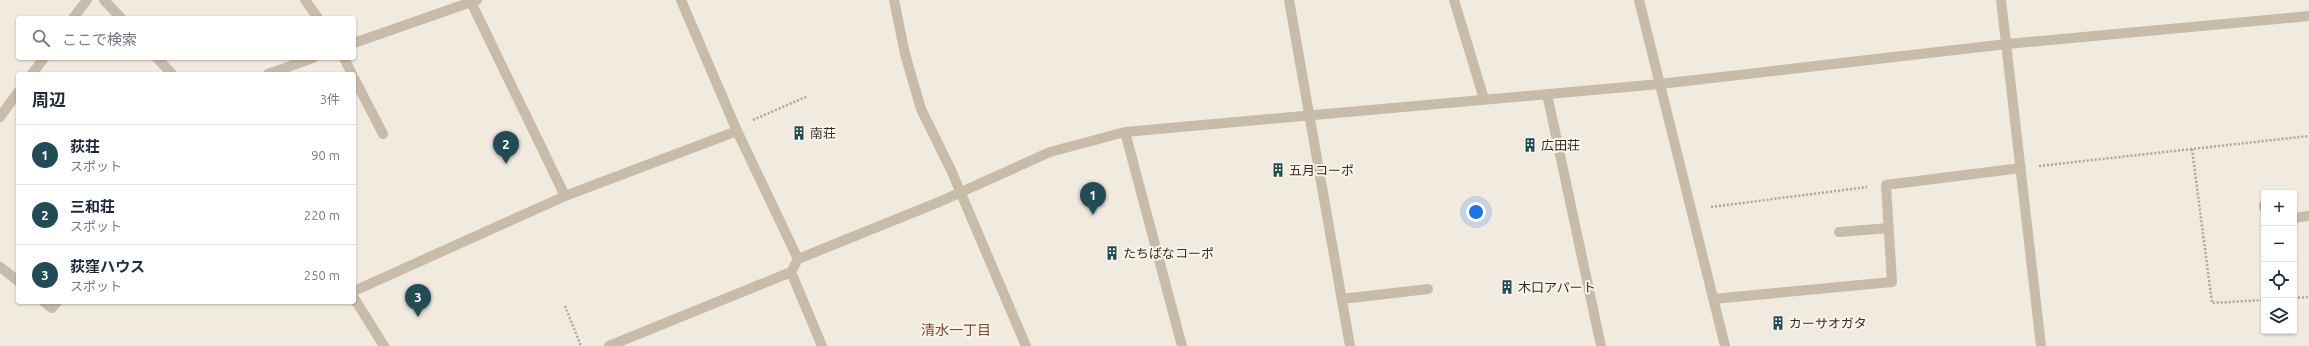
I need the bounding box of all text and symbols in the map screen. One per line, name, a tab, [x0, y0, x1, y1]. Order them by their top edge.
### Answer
search box	[16, 16, 356, 60]
icon: search	[30, 27, 52, 49]
text: ここで検索	[62, 31, 137, 48]
text: 周辺	[32, 90, 66, 109]
text: 3件	[320, 92, 340, 106]
building icon: 南荘	[791, 125, 807, 141]
place label: 南荘	[810, 126, 836, 140]
pin: 2	[493, 131, 519, 164]
building icon: 広田荘	[1522, 137, 1538, 153]
text: 荻荘	[70, 138, 100, 155]
place label: 広田荘	[1541, 138, 1580, 152]
text: 1	[41, 148, 49, 162]
text: 90 m	[311, 148, 340, 162]
text: スポット	[70, 159, 122, 173]
building icon: 五月コーポ	[1270, 162, 1286, 178]
place label: 五月コーポ	[1289, 163, 1354, 177]
pin: 1	[1080, 182, 1106, 215]
map controls	[2261, 190, 2297, 334]
button: +	[2261, 190, 2297, 226]
text: 三和荘	[70, 198, 115, 215]
your location	[1466, 202, 1486, 222]
text: 2	[41, 208, 49, 222]
text: 220 m	[304, 208, 340, 222]
text: スポット	[70, 219, 122, 233]
button: −	[2261, 226, 2297, 262]
building icon: たちばなコーポ	[1104, 245, 1120, 261]
place label: たちばなコーポ	[1123, 246, 1214, 260]
text: 荻窪ハウス	[70, 258, 145, 275]
button: locate	[2261, 262, 2297, 298]
text: 3	[41, 268, 49, 282]
text: 250 m	[304, 268, 340, 282]
text: スポット	[70, 279, 122, 293]
building icon: 木口アパート	[1499, 279, 1515, 295]
place label: 木口アパート	[1518, 280, 1596, 294]
pin: 3	[405, 284, 431, 317]
button: layers	[2261, 298, 2297, 334]
building icon: カーサオガタ	[1770, 315, 1786, 331]
place label: カーサオガタ	[1789, 316, 1867, 330]
district label: 清水一丁目	[921, 322, 991, 338]

